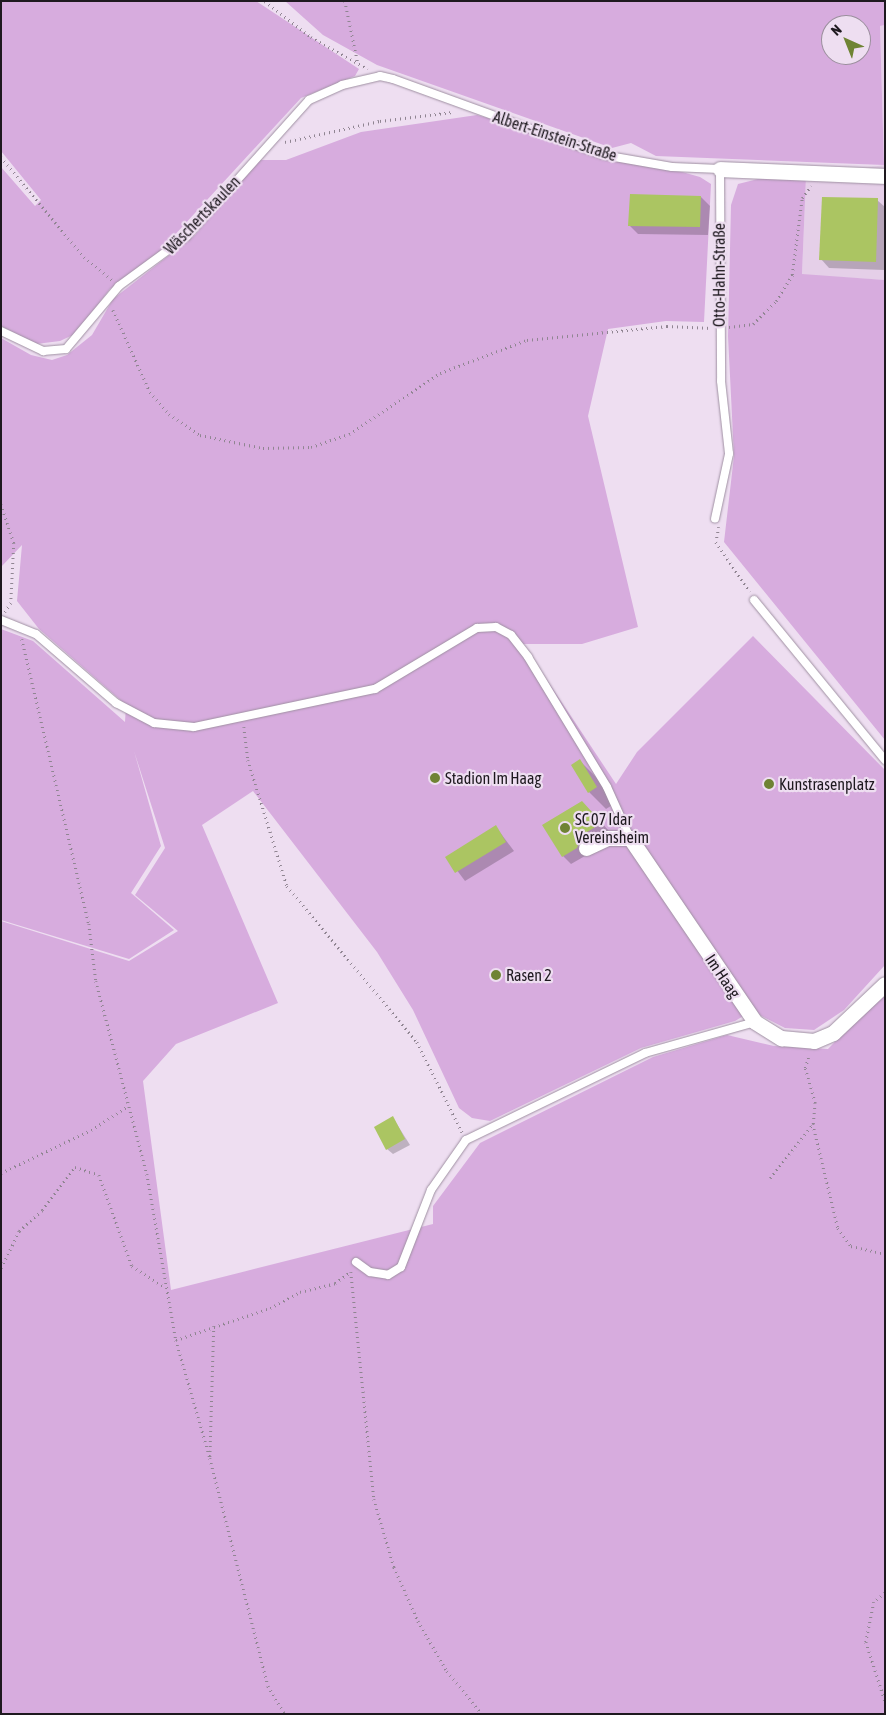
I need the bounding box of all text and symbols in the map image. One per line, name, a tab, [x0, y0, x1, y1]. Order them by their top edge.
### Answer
north arrow	[821, 15, 871, 65]
text: N	[828, 21, 845, 39]
street label: Albert-Einstein-Straße	[491, 107, 619, 165]
street label: Wäschertskaulen	[160, 172, 244, 258]
street label: Otto-Hahn-Straße	[709, 223, 729, 327]
place label: Stadion Im Haag	[445, 768, 541, 788]
marker: Stadion Im Haag	[429, 772, 441, 784]
place label: Kunstrasenplatz	[779, 774, 875, 794]
marker: Kunstrasenplatz	[763, 778, 775, 790]
place label: SC 07 Idar Vereinsheim	[575, 809, 649, 847]
marker: SC 07 Idar Vereinsheim	[559, 822, 571, 834]
street label: Im Haag	[701, 950, 745, 1002]
place label: Rasen 2	[506, 965, 552, 985]
marker: Rasen 2	[490, 969, 502, 981]

